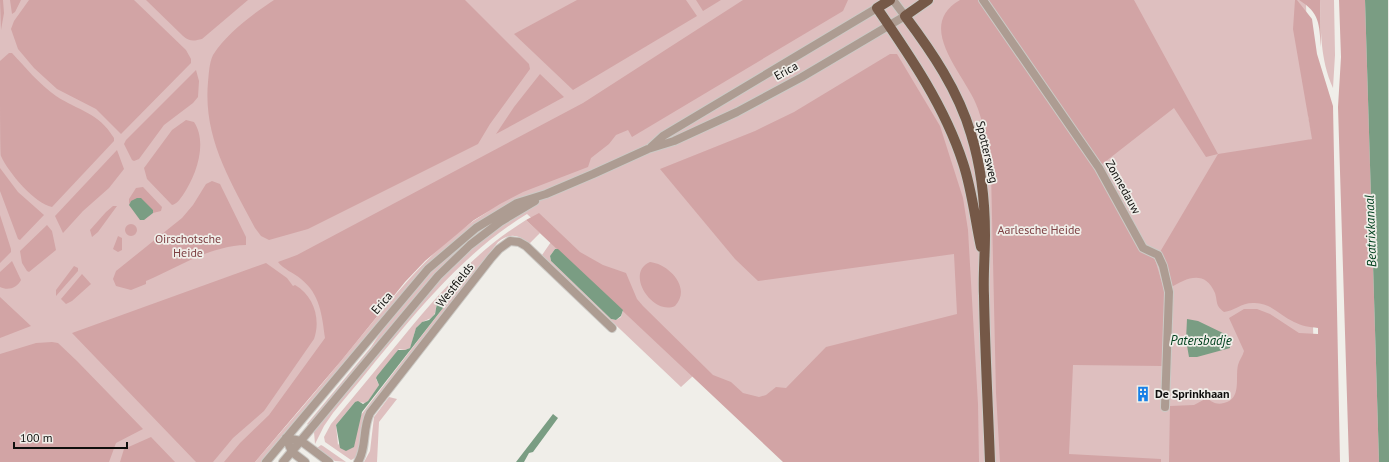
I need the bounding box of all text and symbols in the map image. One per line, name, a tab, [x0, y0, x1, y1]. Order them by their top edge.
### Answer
street label: Erica	[771, 58, 800, 83]
street label: Spottersweg	[973, 119, 1002, 185]
street label: Zonnedauw	[1103, 157, 1144, 216]
water label: Beatrixkanaal	[1361, 194, 1380, 267]
park label: Aarlesche Heide	[998, 222, 1080, 237]
park label: Oirschotsche Heide	[155, 231, 221, 260]
street label: Westfields	[433, 259, 477, 310]
street label: Erica	[368, 288, 396, 317]
water label: Patersbadje	[1170, 332, 1232, 349]
building icon: De Sprinkhaan	[1134, 385, 1152, 403]
place label: De Sprinkhaan	[1155, 386, 1230, 401]
scale bar	[14, 424, 127, 450]
text: 100 m	[20, 430, 53, 445]

